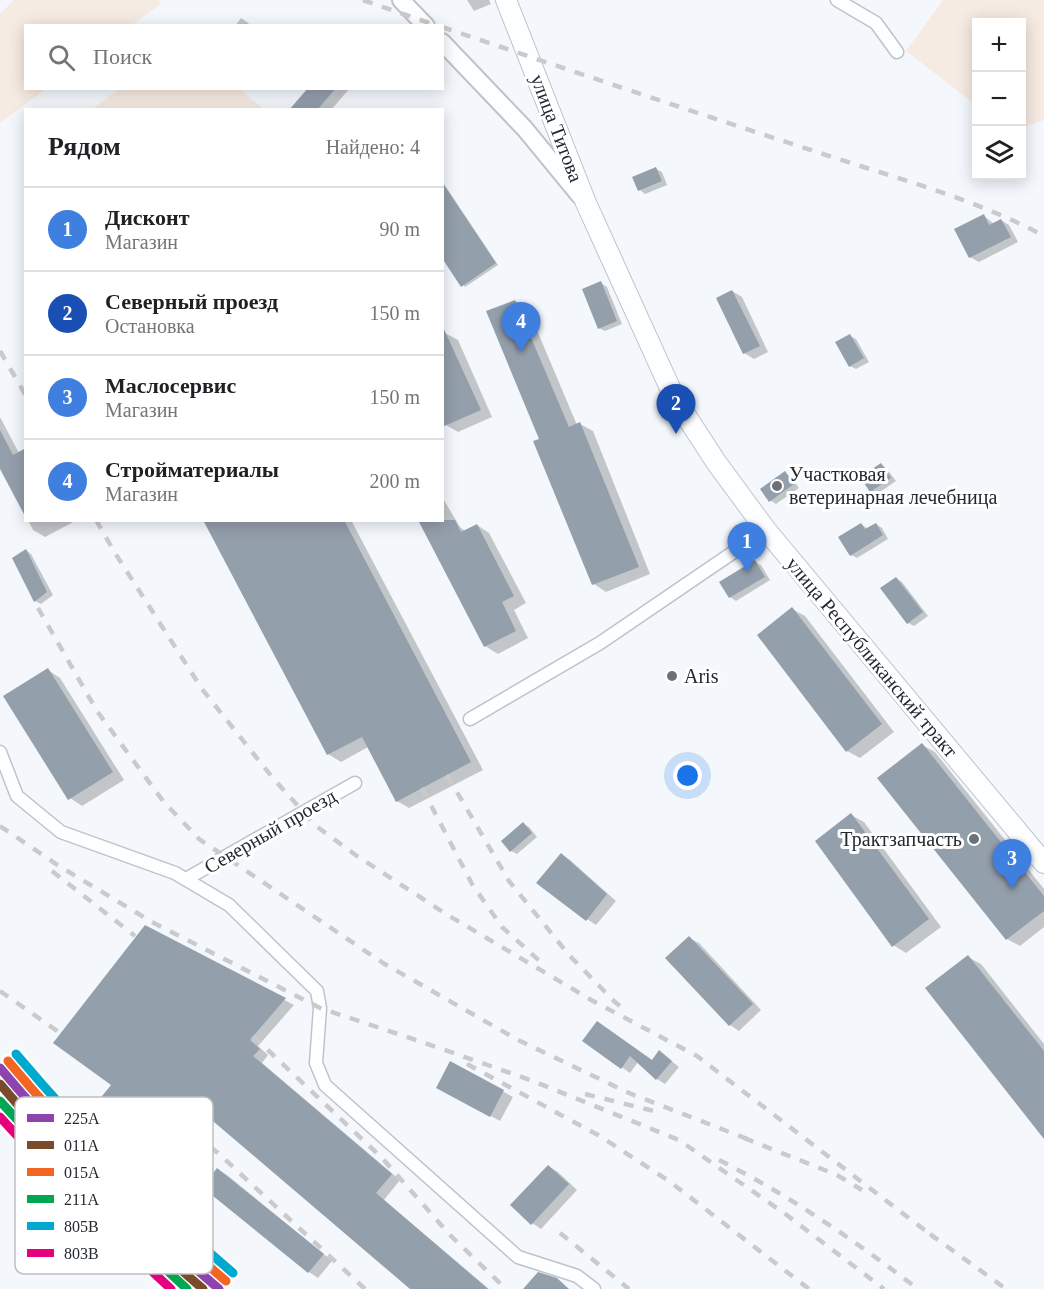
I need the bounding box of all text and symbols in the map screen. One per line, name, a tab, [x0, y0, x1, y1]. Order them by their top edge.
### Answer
map controls	[972, 18, 1026, 180]
button: +	[972, 18, 1026, 72]
search box	[24, 24, 444, 90]
icon: search	[45, 41, 78, 74]
text: Поиск	[93, 44, 152, 69]
street label: улица Титова	[525, 71, 588, 185]
button: −	[972, 72, 1026, 126]
button: layers	[972, 126, 1026, 180]
text: Рядом	[48, 132, 121, 161]
text: Найдено: 4	[326, 136, 420, 158]
text: Дисконт	[105, 205, 189, 230]
text: 1	[63, 218, 73, 240]
text: 90 m	[379, 218, 420, 240]
text: Магазин	[105, 231, 178, 253]
text: Северный проезд	[105, 289, 278, 314]
text: 2	[63, 302, 73, 324]
text: 150 m	[369, 302, 420, 324]
pin: 4	[502, 302, 540, 352]
text: Остановка	[105, 315, 195, 337]
text: Маслосервис	[105, 373, 236, 398]
pin: 2	[656, 384, 696, 434]
text: 3	[63, 386, 73, 408]
text: 150 m	[369, 386, 420, 408]
text: Магазин	[105, 399, 178, 421]
text: Стройматериалы	[105, 457, 279, 482]
place label: Участковая ветеринарная лечебница	[789, 463, 997, 509]
text: 4	[63, 470, 73, 492]
text: 200 m	[369, 470, 420, 492]
marker: Участковая ветеринарная лечебница	[770, 479, 784, 493]
text: Магазин	[105, 483, 178, 505]
pin: 1	[728, 522, 766, 572]
street label: улица Республиканский тракт	[781, 553, 962, 762]
place label: Aris	[684, 665, 719, 687]
marker: Aris	[665, 669, 679, 683]
your location	[673, 761, 702, 790]
street label: Северный проезд	[200, 784, 340, 878]
place label: Трактзапчасть	[840, 828, 962, 851]
marker: Трактзапчасть	[967, 832, 981, 846]
pin: 3	[992, 840, 1032, 889]
legend	[15, 1097, 213, 1274]
text: 225А	[64, 1110, 100, 1127]
text: 011А	[64, 1137, 99, 1154]
text: 015А	[64, 1164, 100, 1181]
text: 211А	[64, 1191, 99, 1208]
text: 805В	[64, 1218, 99, 1235]
text: 803В	[64, 1245, 99, 1262]

